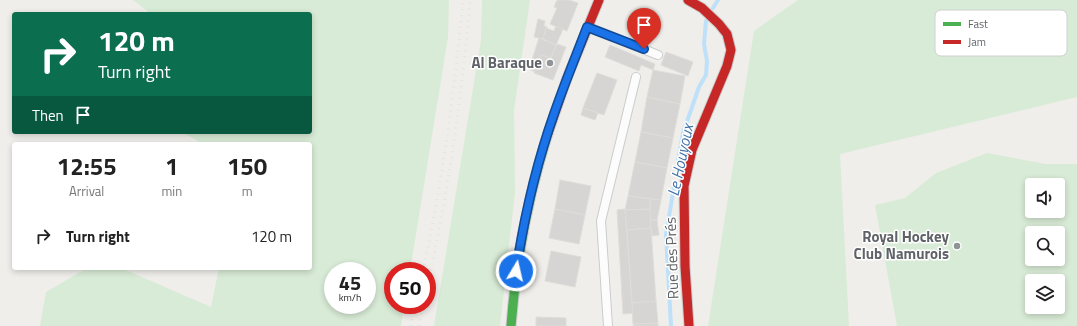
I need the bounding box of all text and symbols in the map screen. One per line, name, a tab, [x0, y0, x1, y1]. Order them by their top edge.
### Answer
pin	[627, 8, 661, 49]
legend	[935, 10, 1067, 56]
icon: arrive	[633, 14, 655, 36]
text: Fast	[968, 16, 988, 32]
text: 120 m	[98, 19, 175, 62]
icon: right	[32, 28, 84, 80]
text: Jam	[968, 34, 986, 50]
place label: Al Baraque	[471, 51, 542, 74]
text: Turn right	[98, 58, 171, 85]
marker: Al Baraque	[545, 58, 555, 68]
text: Then	[32, 104, 64, 127]
icon: arrive	[72, 104, 94, 126]
water label: Le Houyoux	[661, 120, 700, 198]
text: 12:55	[57, 148, 117, 184]
text: 1	[165, 148, 179, 184]
text: 150	[227, 148, 267, 184]
map controls	[1025, 178, 1065, 314]
button: sound	[1025, 178, 1065, 218]
text: Arrival	[69, 181, 104, 201]
text: min	[161, 181, 182, 201]
text: m	[242, 181, 253, 201]
street label: Rue des Prés	[659, 216, 684, 300]
icon: right	[32, 225, 54, 247]
text: Turn right	[66, 225, 130, 248]
text: 120 m	[251, 225, 292, 248]
place label: Royal Hockey Club Namurois	[854, 225, 949, 265]
button: search	[1025, 226, 1065, 266]
marker: Royal Hockey Club Namurois	[952, 241, 962, 251]
position arrow	[495, 250, 537, 292]
speed limit sign: 50	[384, 262, 436, 314]
text: 45	[339, 267, 361, 298]
button: layers	[1025, 274, 1065, 314]
text: km/h	[339, 290, 361, 305]

